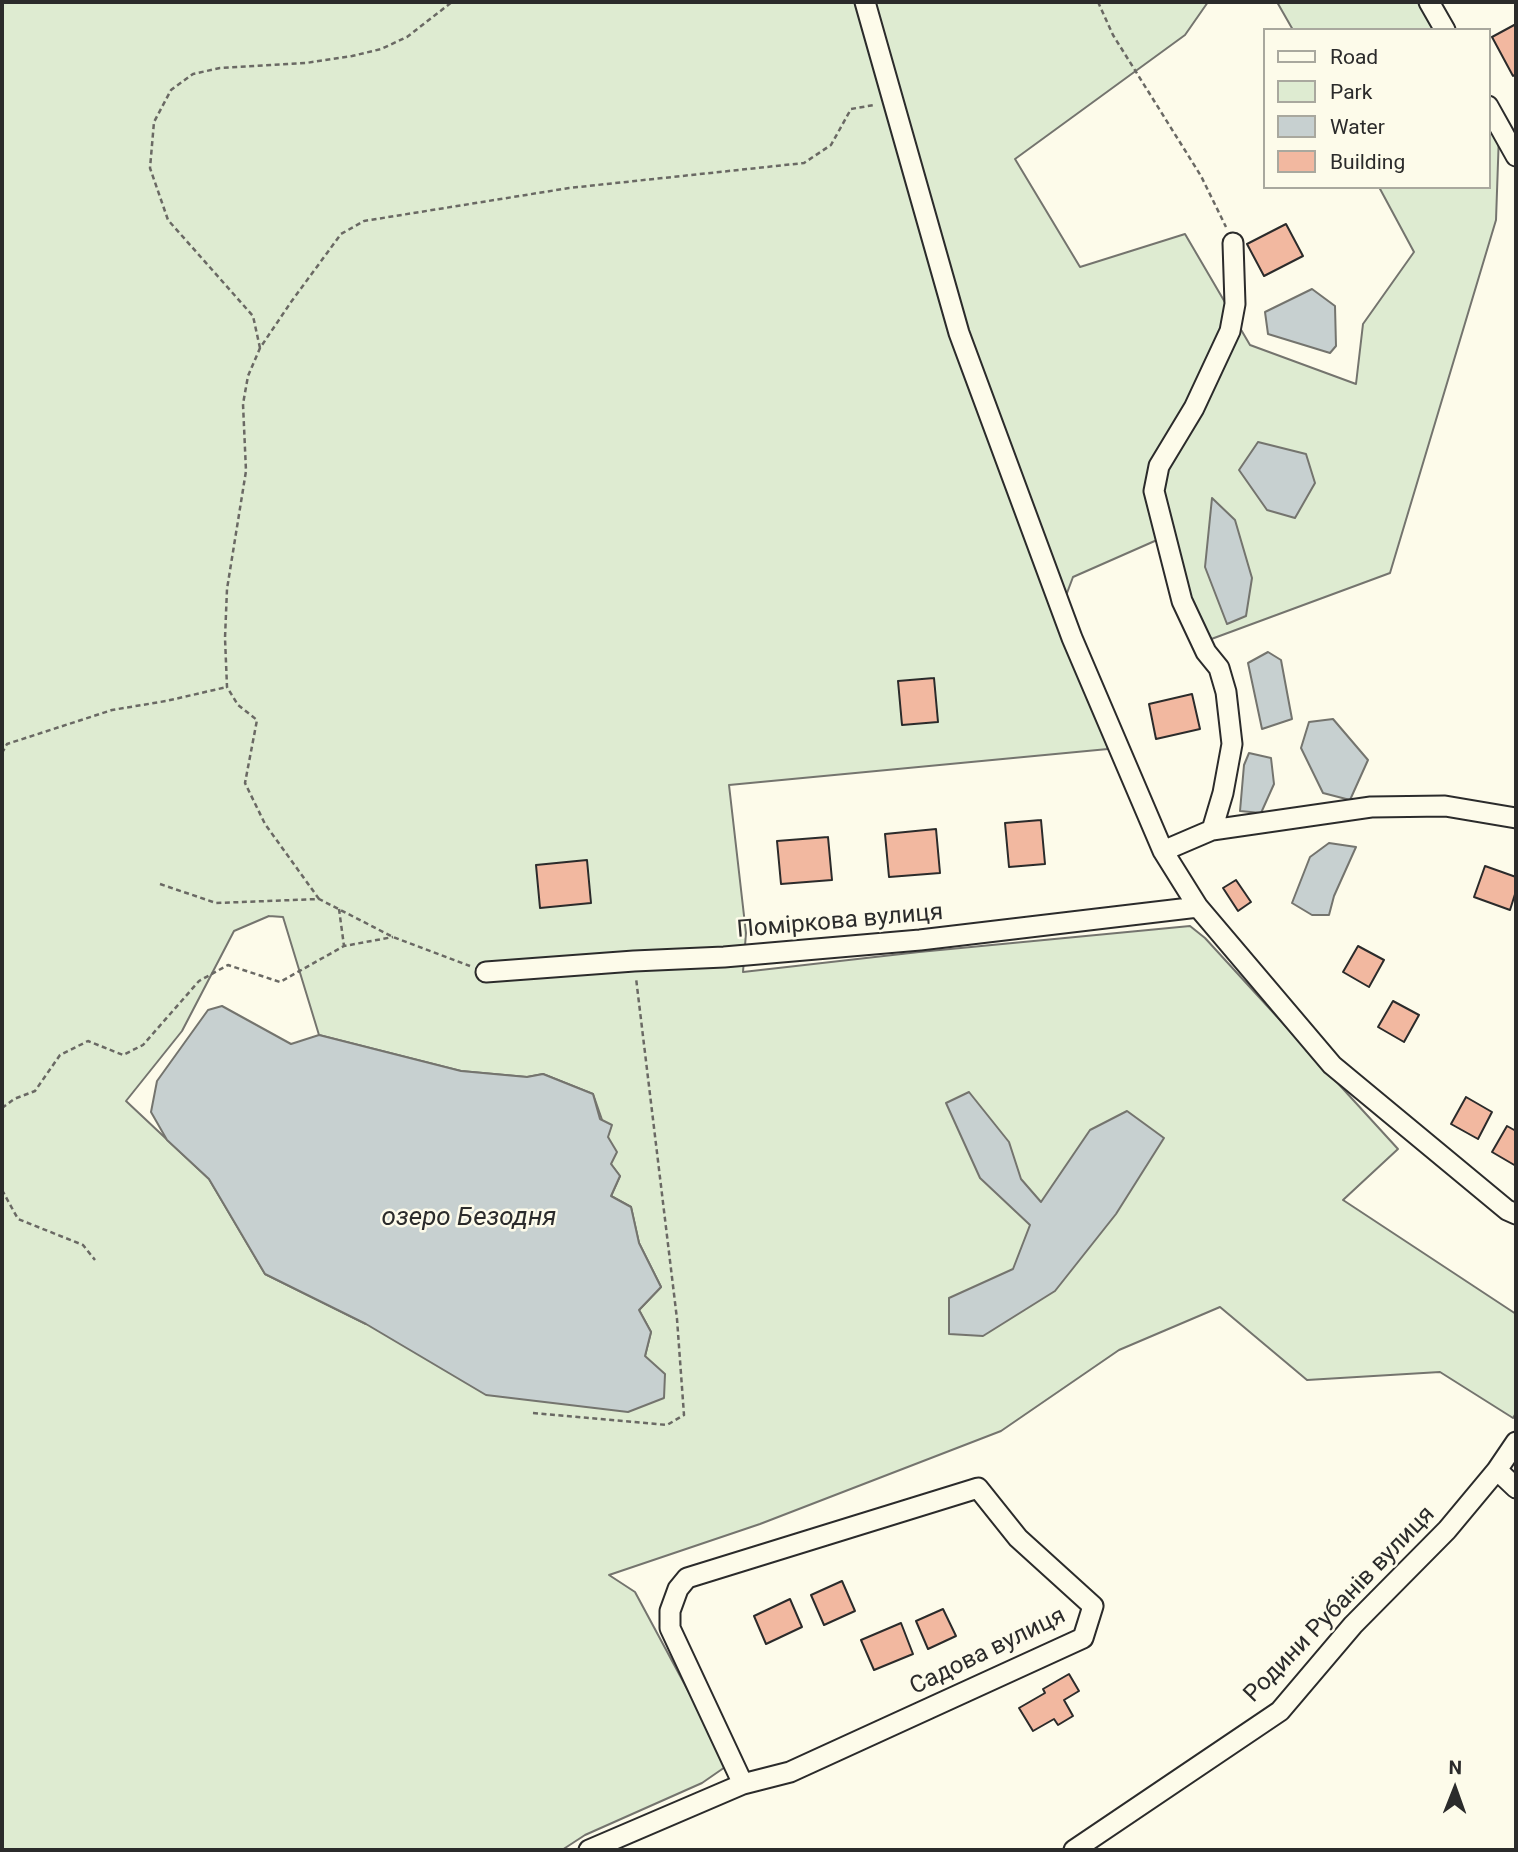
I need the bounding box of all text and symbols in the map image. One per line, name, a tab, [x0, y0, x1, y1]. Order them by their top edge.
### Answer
legend	[1262, 28, 1490, 189]
text: Road	[1330, 45, 1378, 69]
text: Park	[1330, 80, 1372, 104]
text: Water	[1330, 115, 1385, 139]
text: Building	[1330, 150, 1405, 174]
street label: Поміркова вулиця	[736, 899, 944, 945]
water label: озеро Безодня	[382, 1202, 556, 1234]
street label: Родини Рубанів вулиця	[1239, 1501, 1441, 1709]
street label: Садова вулиця	[906, 1602, 1070, 1702]
north arrow	[1420, 1754, 1490, 1824]
text: N	[1448, 1756, 1462, 1779]

